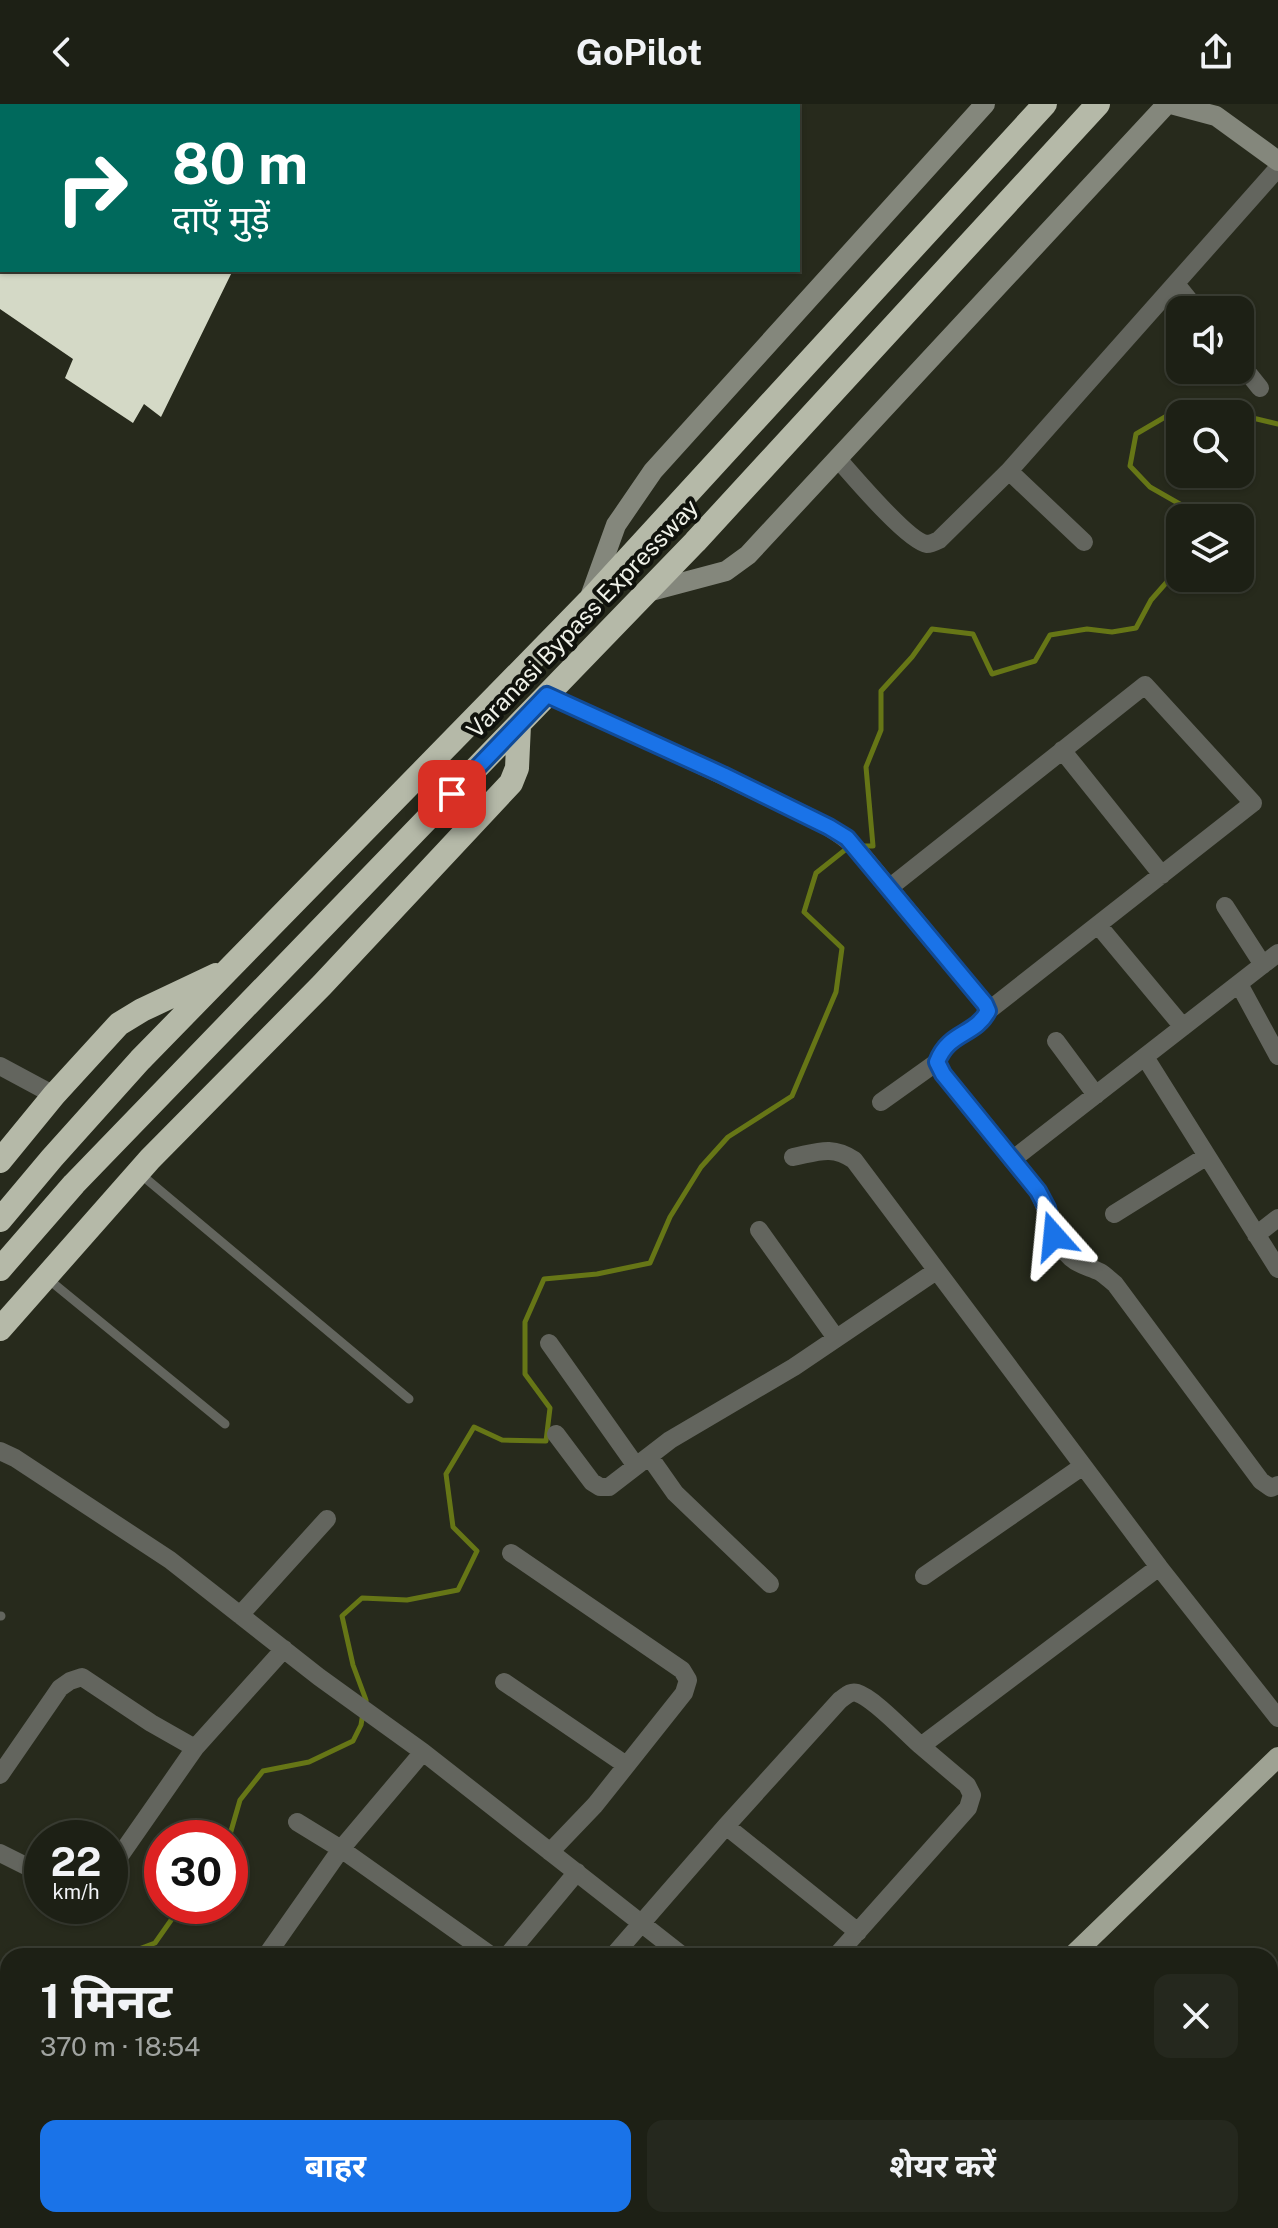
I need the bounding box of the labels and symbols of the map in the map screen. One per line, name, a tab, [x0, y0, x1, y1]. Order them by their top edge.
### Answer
street label: Varanasi Bypass Expressway	[460, 493, 704, 743]
pin	[418, 760, 486, 828]
position arrow	[1012, 1194, 1096, 1278]
speed limit sign: 30	[144, 1820, 248, 1924]

